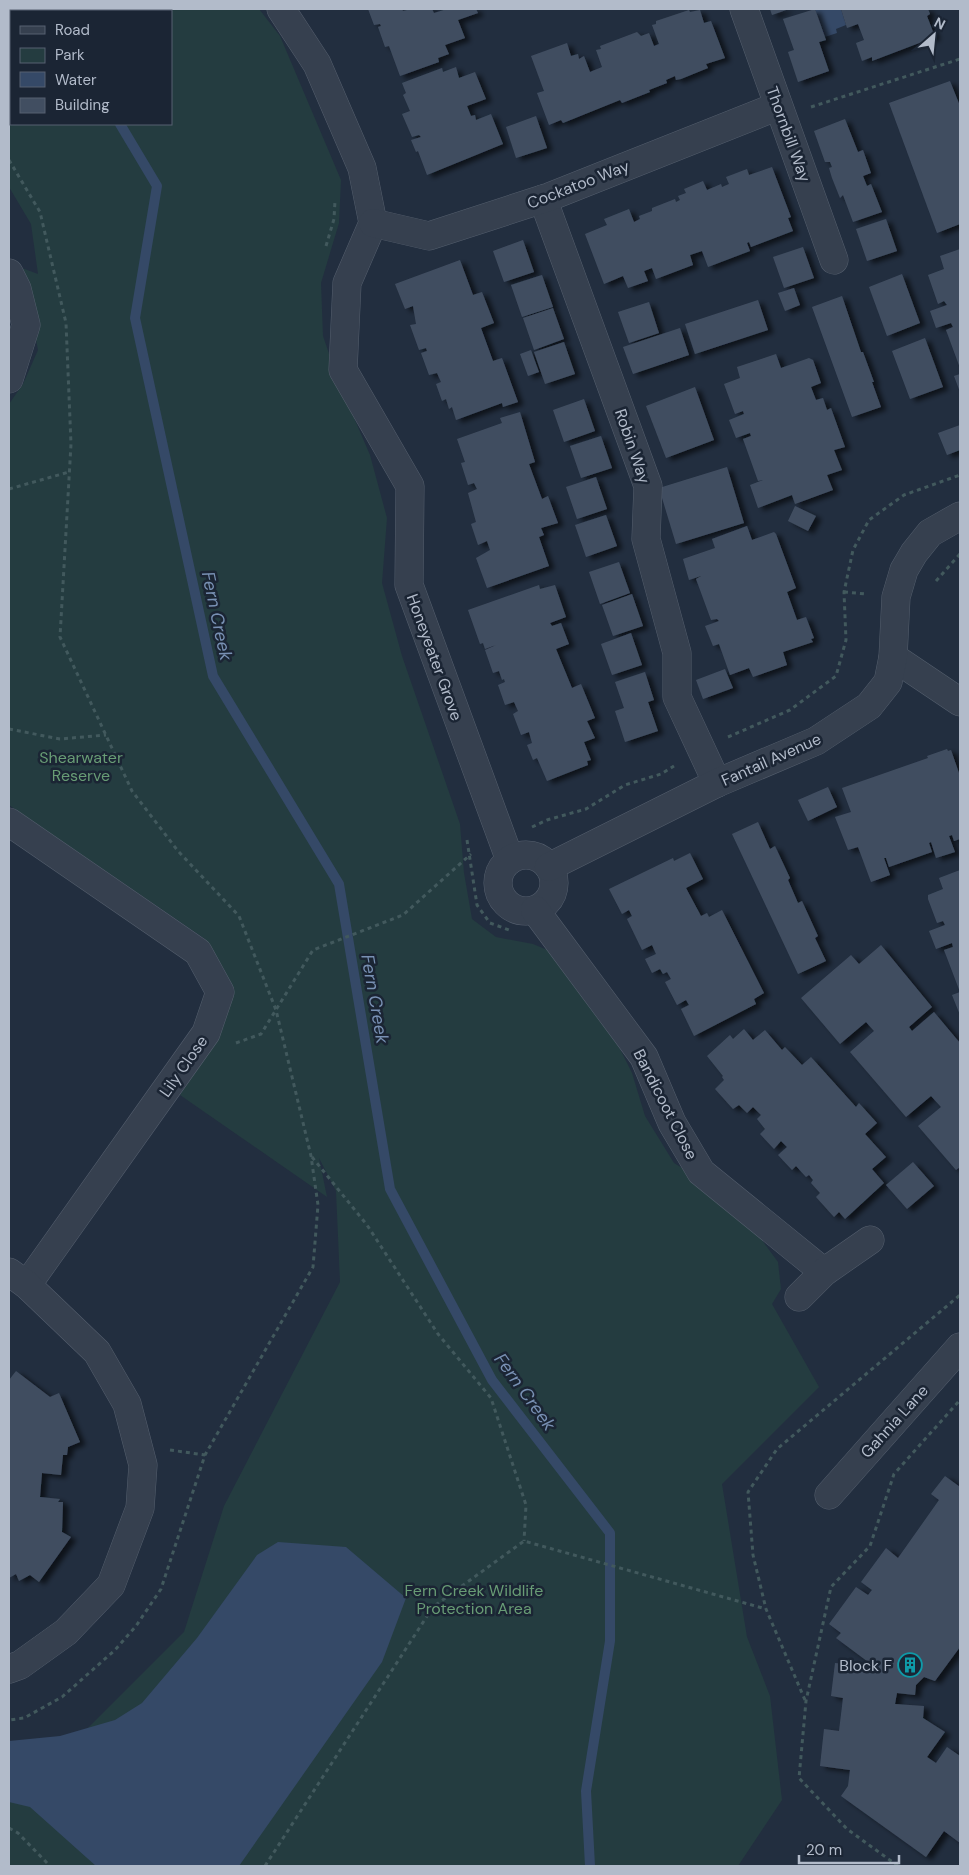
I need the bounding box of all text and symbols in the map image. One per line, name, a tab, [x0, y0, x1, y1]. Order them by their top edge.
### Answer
legend	[10, 10, 172, 125]
north arrow	[909, 10, 959, 60]
text: N	[931, 13, 949, 34]
text: Road	[55, 20, 90, 40]
text: Park	[55, 45, 85, 65]
text: Water	[55, 70, 97, 90]
street label: Thornbill Way	[762, 84, 816, 185]
text: Building	[55, 95, 110, 115]
street label: Cockatoo Way	[524, 155, 632, 214]
street label: Robin Way	[610, 406, 655, 486]
water label: Fern Creek	[196, 569, 238, 664]
street label: Honeyeater Grove	[402, 591, 467, 723]
street label: Fantail Avenue	[718, 728, 824, 791]
park label: Shearwater Reserve	[39, 747, 123, 786]
water label: Fern Creek	[355, 952, 395, 1046]
street label: Lily Close	[155, 1031, 212, 1101]
street label: Bandicoot Close	[629, 1045, 702, 1163]
water label: Fern Creek	[489, 1348, 562, 1436]
street label: Gahnia Lane	[856, 1380, 933, 1462]
park label: Fern Creek Wildlife Protection Area	[405, 1580, 543, 1619]
building icon: Block F	[897, 1652, 923, 1678]
place label: Block F	[839, 1655, 892, 1676]
scale bar	[799, 1832, 899, 1864]
text: 20 m	[806, 1840, 842, 1860]

